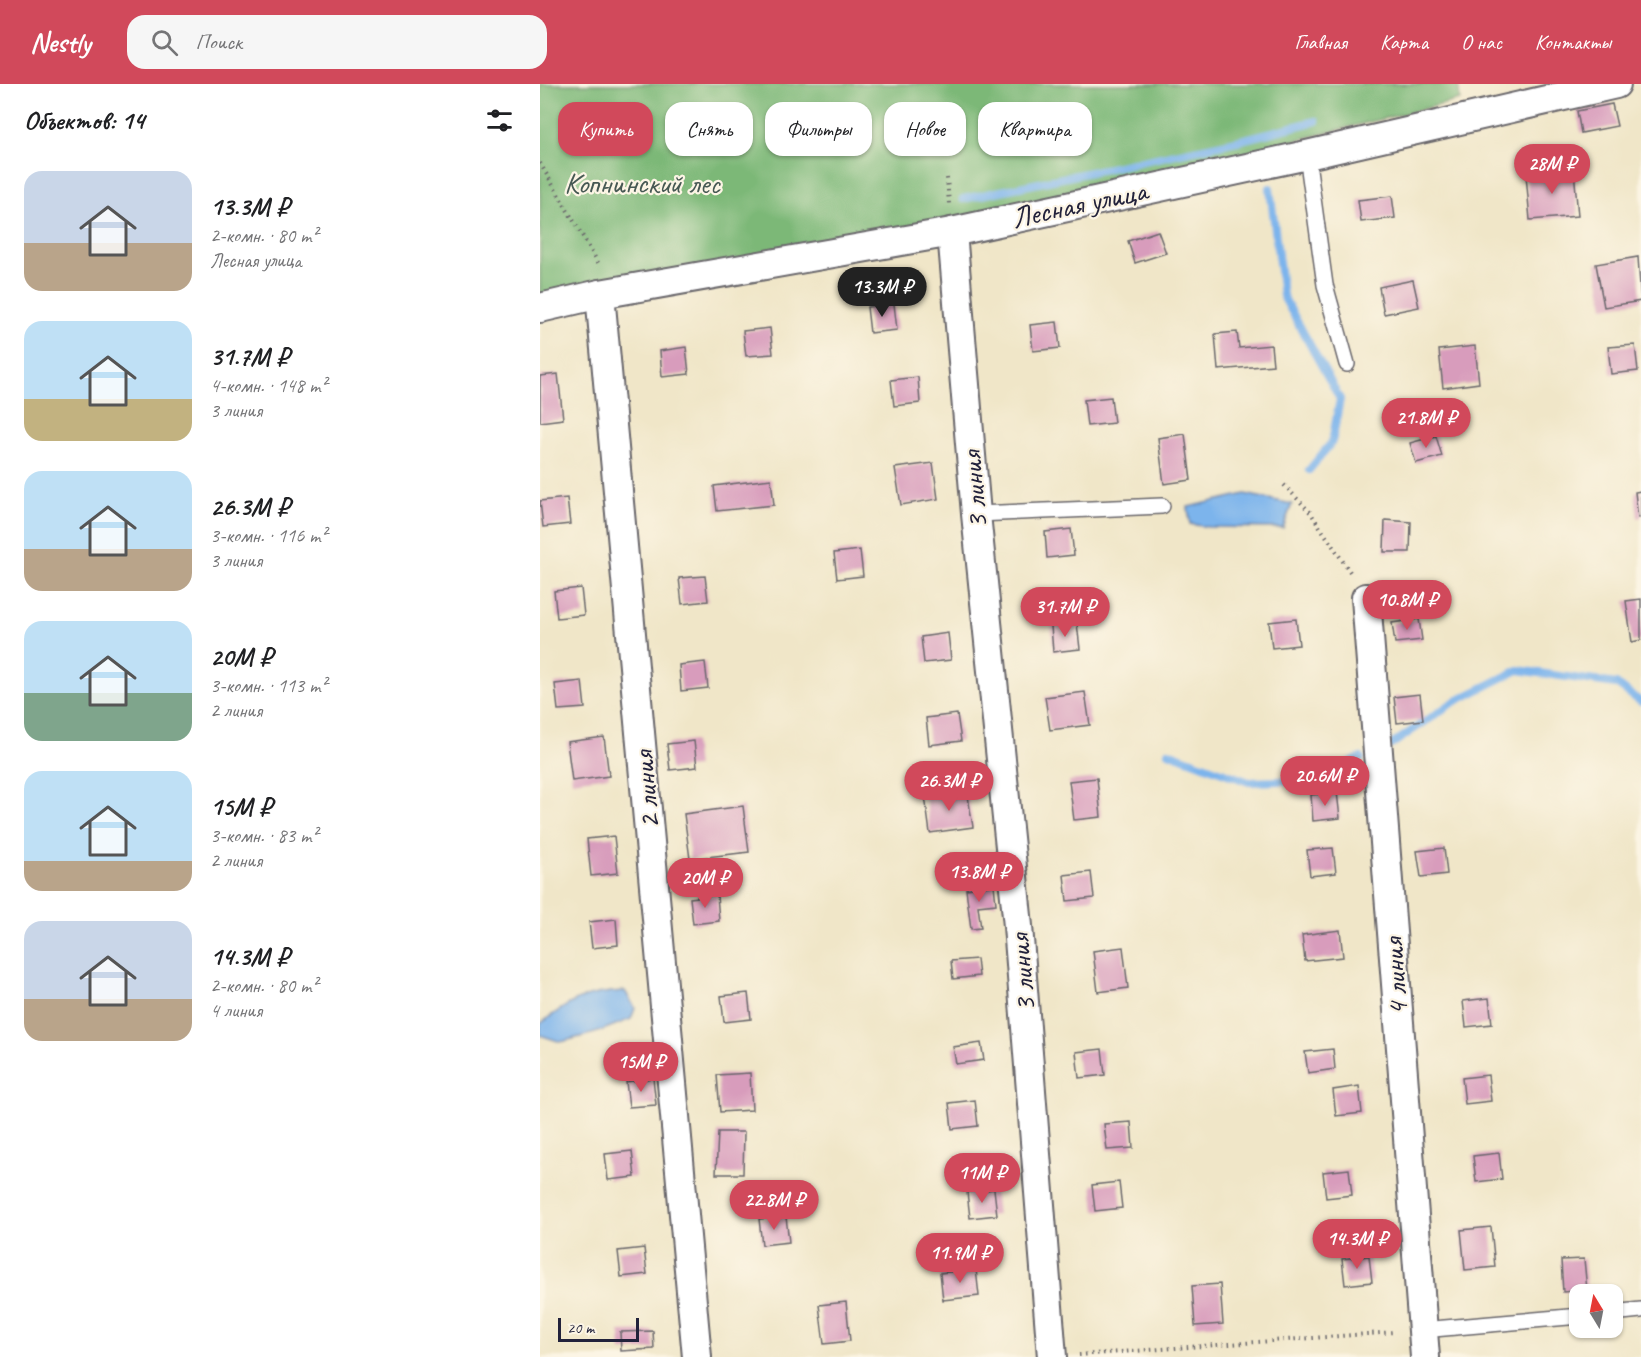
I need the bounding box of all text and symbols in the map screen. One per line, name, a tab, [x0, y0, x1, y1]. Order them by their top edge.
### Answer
search box	[127, 15, 547, 69]
text: Nestly	[30, 25, 91, 60]
icon: search	[148, 26, 181, 59]
text: Поиск	[196, 28, 242, 56]
text: Главная	[1294, 29, 1347, 55]
text: Карта	[1380, 29, 1428, 55]
text: О нас	[1461, 29, 1502, 55]
text: Контакты	[1535, 29, 1611, 55]
chip: Купить	[558, 102, 653, 156]
chip: Снять	[665, 102, 753, 156]
chip: Фильтры	[765, 102, 872, 156]
chip: Новое	[884, 102, 966, 156]
chip: Квартира	[978, 102, 1092, 156]
text: Объектов: 14	[24, 104, 144, 137]
icon: filters	[483, 104, 516, 137]
pin: 28M ₽	[1510, 144, 1594, 195]
text: 28M ₽	[1528, 151, 1576, 176]
park label: Копнинский лес	[564, 164, 721, 202]
street label: Лесная улица	[1008, 171, 1153, 237]
text: 13.3M ₽	[210, 190, 289, 223]
icon: home	[72, 195, 144, 267]
text: 2-комн. · 80 m²	[210, 223, 318, 248]
text: Лесная улица	[210, 248, 301, 273]
pin: 13.3M ₽	[827, 267, 937, 318]
text: 13.3M ₽	[852, 274, 912, 299]
text: 31.7M ₽	[210, 340, 289, 373]
icon: home	[72, 345, 144, 417]
text: 4-комн. · 148 m²	[210, 373, 327, 398]
text: 3 линия	[210, 398, 262, 423]
pin: 21.8M ₽	[1371, 398, 1481, 449]
text: 21.8M ₽	[1396, 405, 1456, 430]
street label: 3 линия	[951, 447, 996, 531]
text: 26.3M ₽	[210, 490, 289, 523]
icon: home	[72, 495, 144, 567]
text: 3-комн. · 116 m²	[210, 523, 327, 548]
text: 3 линия	[210, 548, 262, 573]
pin: 10.8M ₽	[1352, 580, 1462, 631]
pin: 31.7M ₽	[1010, 587, 1120, 638]
text: 10.8M ₽	[1377, 587, 1437, 612]
text: 31.7M ₽	[1035, 594, 1095, 619]
text: 20M ₽	[210, 640, 272, 673]
icon: home	[72, 645, 144, 717]
text: 3-комн. · 113 m²	[210, 673, 327, 698]
text: 2 линия	[210, 698, 262, 723]
street label: 2 линия	[623, 747, 668, 831]
pin: 20.6M ₽	[1270, 756, 1380, 807]
pin: 26.3M ₽	[894, 761, 1004, 812]
text: 20.6M ₽	[1294, 763, 1356, 788]
text: 26.3M ₽	[918, 768, 980, 793]
text: 15M ₽	[210, 790, 272, 823]
icon: home	[72, 795, 144, 867]
text: 3-комн. · 83 m²	[210, 823, 318, 848]
text: 2 линия	[210, 848, 262, 873]
pin: 13.8M ₽	[924, 852, 1034, 903]
pin: 20M ₽	[663, 858, 747, 909]
text: 13.8M ₽	[949, 859, 1009, 884]
text: 20M ₽	[681, 865, 729, 890]
street label: 3 линия	[999, 930, 1044, 1014]
street label: 4 линия	[1373, 934, 1417, 1017]
text: 14.3M ₽	[210, 940, 289, 973]
icon: home	[72, 945, 144, 1017]
text: 2-комн. · 80 m²	[210, 973, 318, 998]
text: 4 линия	[210, 998, 262, 1023]
pin: 15M ₽	[599, 1042, 683, 1093]
text: 15M ₽	[617, 1049, 665, 1074]
pin: 11M ₽	[940, 1153, 1024, 1204]
text: 11M ₽	[958, 1160, 1006, 1185]
pin: 22.8M ₽	[719, 1180, 829, 1231]
text: 22.8M ₽	[744, 1187, 804, 1212]
pin: 14.3M ₽	[1302, 1219, 1412, 1270]
text: 14.3M ₽	[1327, 1226, 1387, 1251]
pin: 11.9M ₽	[905, 1233, 1015, 1284]
text: 11.9M ₽	[930, 1240, 990, 1265]
north arrow	[1569, 1284, 1623, 1338]
map controls	[1569, 1284, 1623, 1338]
scale bar	[558, 1315, 639, 1342]
text: 20 m	[567, 1318, 594, 1338]

